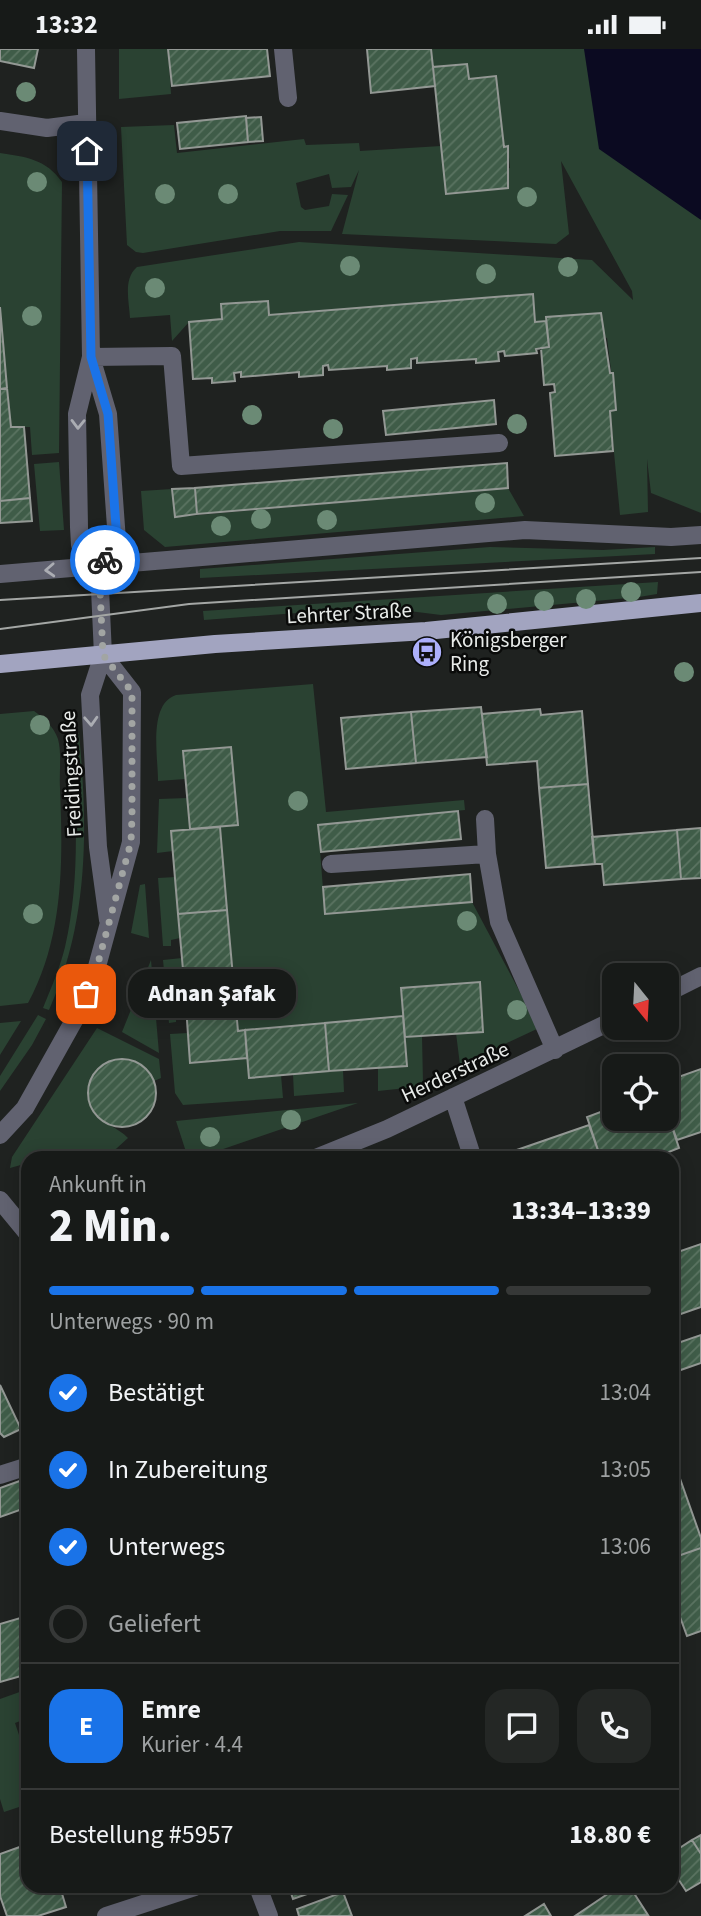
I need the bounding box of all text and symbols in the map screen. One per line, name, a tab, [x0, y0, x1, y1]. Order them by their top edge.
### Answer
text: 13:32	[35, 6, 98, 43]
pin	[57, 121, 117, 181]
icon: home	[68, 132, 106, 170]
one-way arrow	[70, 419, 85, 430]
courier	[70, 525, 140, 595]
icon: bike	[86, 541, 124, 579]
one-way arrow	[44, 563, 55, 578]
street label: Lehrter Straße	[286, 595, 412, 631]
place label: Königsberger Ring	[450, 625, 567, 679]
bus stop icon: Königsberger Ring	[410, 635, 444, 669]
street label: Freidingstraße	[53, 710, 89, 838]
one-way arrow	[83, 716, 98, 727]
north arrow	[602, 963, 679, 1039]
map controls	[602, 963, 679, 1131]
pin	[56, 964, 116, 1024]
callout: Adnan Şafak	[128, 969, 296, 1019]
icon: bag	[67, 975, 105, 1013]
text: Adnan Şafak	[148, 977, 276, 1010]
street label: Herderstraße	[396, 1034, 514, 1110]
button: locate	[602, 1054, 679, 1131]
text: Ankunft in	[49, 1168, 147, 1201]
text: 13:34–13:39	[511, 1192, 651, 1229]
text: 2 Min.	[49, 1194, 172, 1259]
text: Unterwegs · 90 m	[49, 1305, 214, 1338]
icon: check	[49, 1374, 87, 1412]
text: Bestätigt	[108, 1374, 205, 1411]
text: 13:04	[600, 1376, 651, 1409]
icon: check	[49, 1451, 87, 1489]
text: In Zubereitung	[108, 1451, 267, 1488]
text: 13:05	[600, 1453, 651, 1486]
icon: check	[49, 1528, 87, 1566]
text: Unterwegs	[108, 1528, 225, 1565]
text: 13:06	[600, 1530, 651, 1563]
text: Geliefert	[108, 1605, 201, 1642]
button: chat	[485, 1689, 559, 1763]
button: phone	[577, 1689, 651, 1763]
text: Emre	[141, 1691, 201, 1728]
text: E	[79, 1708, 93, 1745]
text: Kurier · 4.4	[141, 1728, 243, 1761]
text: Bestellung #5957	[49, 1816, 233, 1853]
text: 18.80 €	[569, 1816, 651, 1853]

